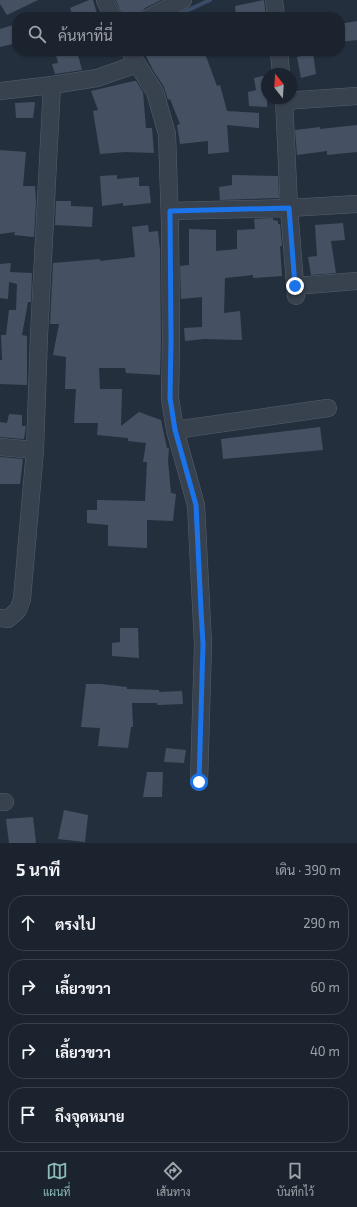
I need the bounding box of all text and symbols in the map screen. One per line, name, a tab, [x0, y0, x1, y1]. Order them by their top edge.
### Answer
search box	[12, 12, 345, 56]
icon: search	[26, 23, 48, 45]
text: ค้นหาที่นี่	[58, 26, 113, 44]
north arrow	[261, 68, 297, 104]
route end	[286, 277, 304, 295]
route start	[190, 773, 208, 791]
text: 5 นาที	[16, 859, 60, 879]
text: เดิน · 390 m	[275, 862, 341, 878]
icon: ahead	[17, 912, 39, 934]
text: ตรงไป	[55, 915, 96, 933]
text: 290 m	[303, 915, 340, 931]
icon: right	[17, 976, 39, 998]
text: เลี้ยวขวา	[55, 979, 111, 997]
text: 60 m	[310, 979, 340, 995]
icon: right	[17, 1040, 39, 1062]
text: เลี้ยวขวา	[55, 1043, 111, 1061]
text: 40 m	[310, 1043, 340, 1059]
icon: arrive	[17, 1104, 39, 1126]
text: ถึงจุดหมาย	[55, 1107, 125, 1125]
tab: แผนที่	[43, 1160, 70, 1199]
tab: เส้นทาง	[156, 1160, 191, 1199]
tab: บันทึกไว้	[276, 1160, 314, 1199]

